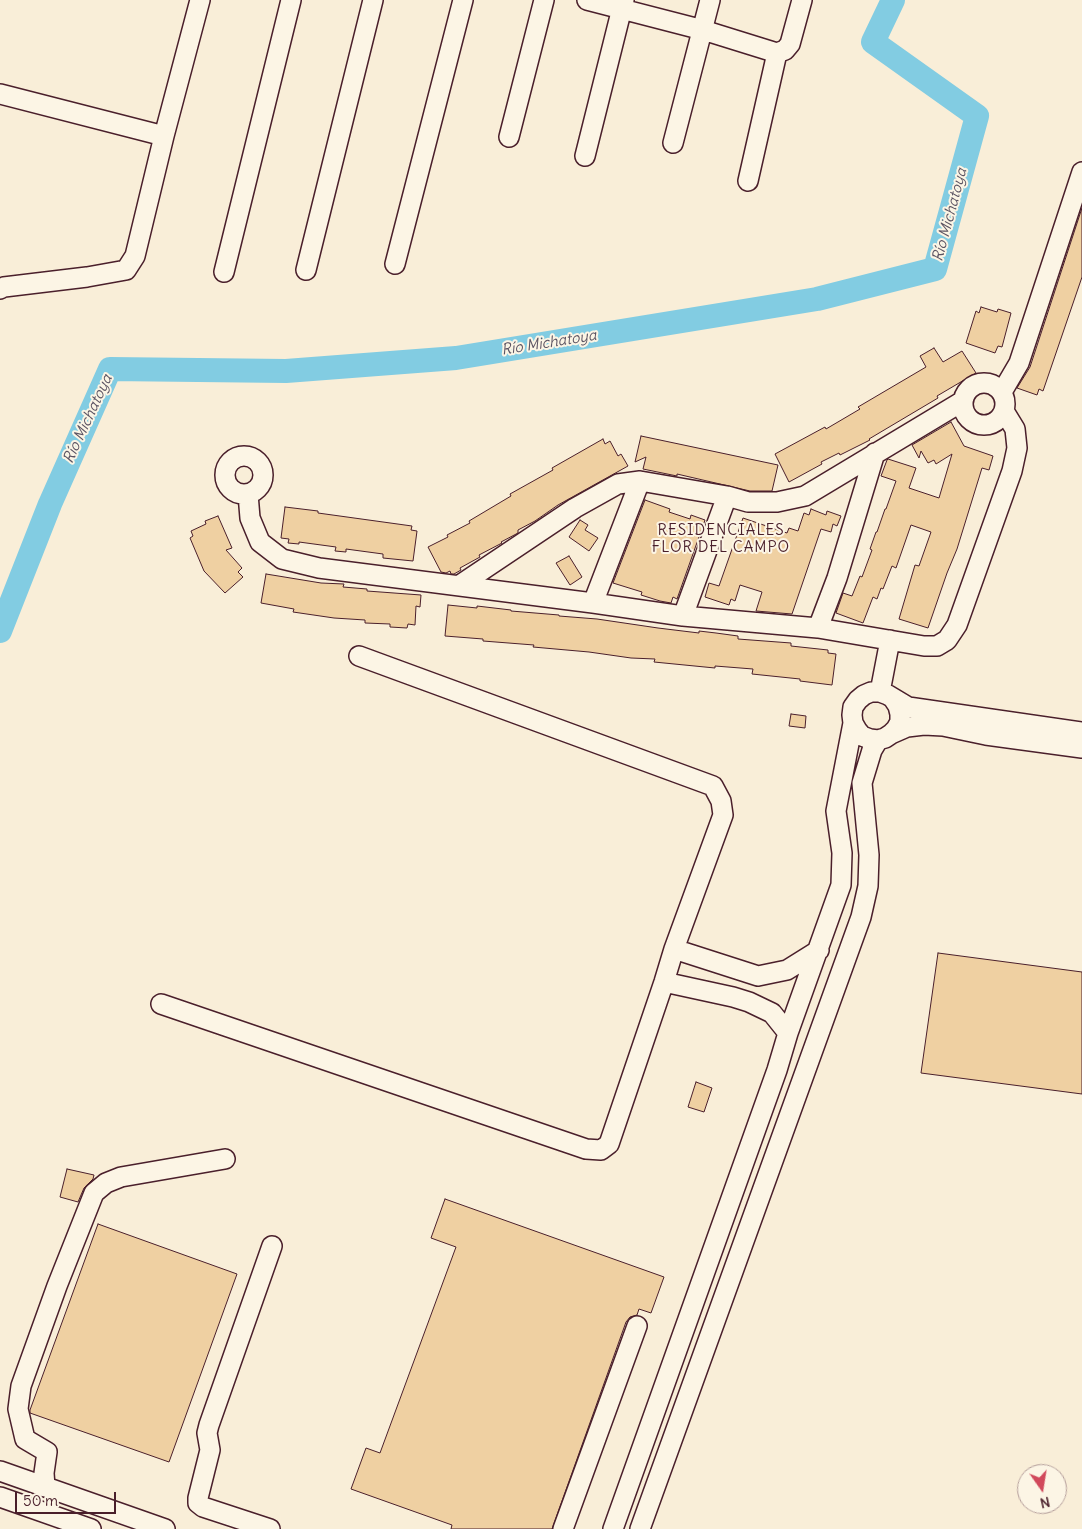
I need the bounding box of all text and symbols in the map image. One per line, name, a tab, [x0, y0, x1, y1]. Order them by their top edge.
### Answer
water label: Río Michatoya	[929, 166, 971, 264]
water label: Río Michatoya	[500, 327, 598, 359]
water label: Río Michatoya	[60, 372, 116, 466]
district label: RESIDENCIALES FLOR DEL CAMPO	[650, 522, 792, 557]
north arrow	[1017, 1464, 1067, 1514]
scale bar	[18, 1482, 119, 1514]
text: 50 m	[23, 1491, 58, 1510]
text: N	[1038, 1493, 1052, 1513]

